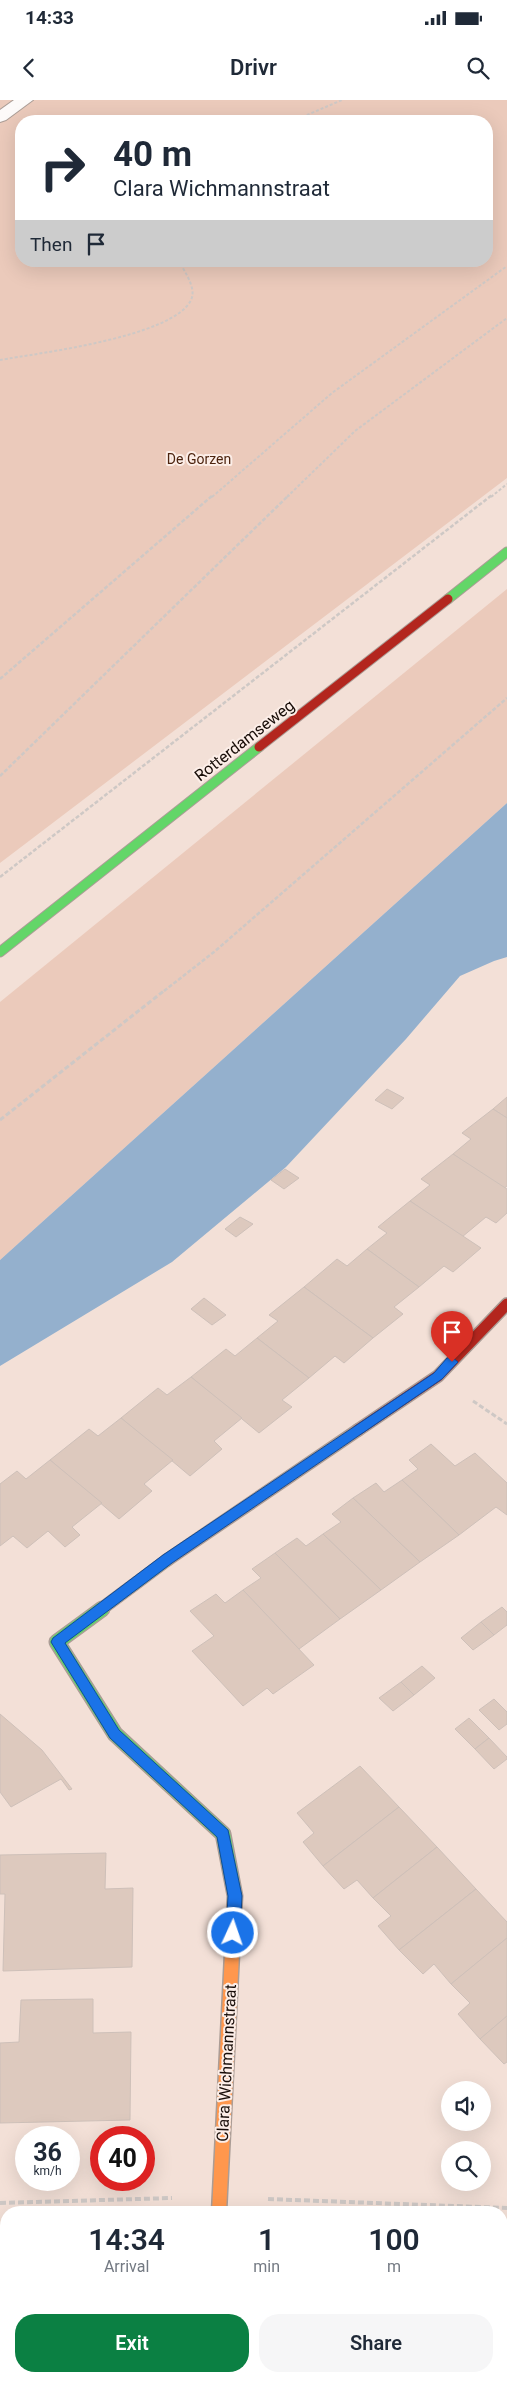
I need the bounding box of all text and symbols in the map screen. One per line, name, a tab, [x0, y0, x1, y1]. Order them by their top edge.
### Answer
text: 14:33	[25, 6, 74, 29]
icon: back	[15, 54, 43, 82]
icon: search	[464, 54, 492, 82]
text: Drivr	[230, 55, 277, 80]
text: 40 m	[113, 134, 192, 175]
icon: right	[30, 135, 95, 200]
text: Clara Wichmannstraat	[113, 176, 330, 201]
icon: arrive	[82, 230, 110, 258]
text: Then	[30, 233, 72, 256]
park label: De Gorzen	[167, 451, 231, 467]
street label: Rotterdamseweg	[191, 696, 298, 785]
pin	[431, 1311, 473, 1362]
icon: arrive	[438, 1318, 466, 1346]
position arrow	[206, 1906, 258, 1958]
street label: Clara Wichmannstraat	[213, 1984, 240, 2142]
map controls	[441, 2081, 491, 2191]
button: sound	[441, 2081, 491, 2131]
speed limit sign: 40	[90, 2126, 155, 2191]
text: 36	[33, 2138, 62, 2167]
button: search	[441, 2141, 491, 2191]
text: km/h	[33, 2164, 62, 2178]
text: 14:34	[88, 2222, 165, 2257]
text: 1	[258, 2222, 275, 2257]
text: 100	[368, 2222, 420, 2257]
text: Arrival	[104, 2257, 149, 2276]
text: min	[253, 2257, 280, 2276]
text: m	[387, 2257, 401, 2276]
button: Exit	[15, 2314, 249, 2372]
button: Share	[259, 2314, 493, 2372]

